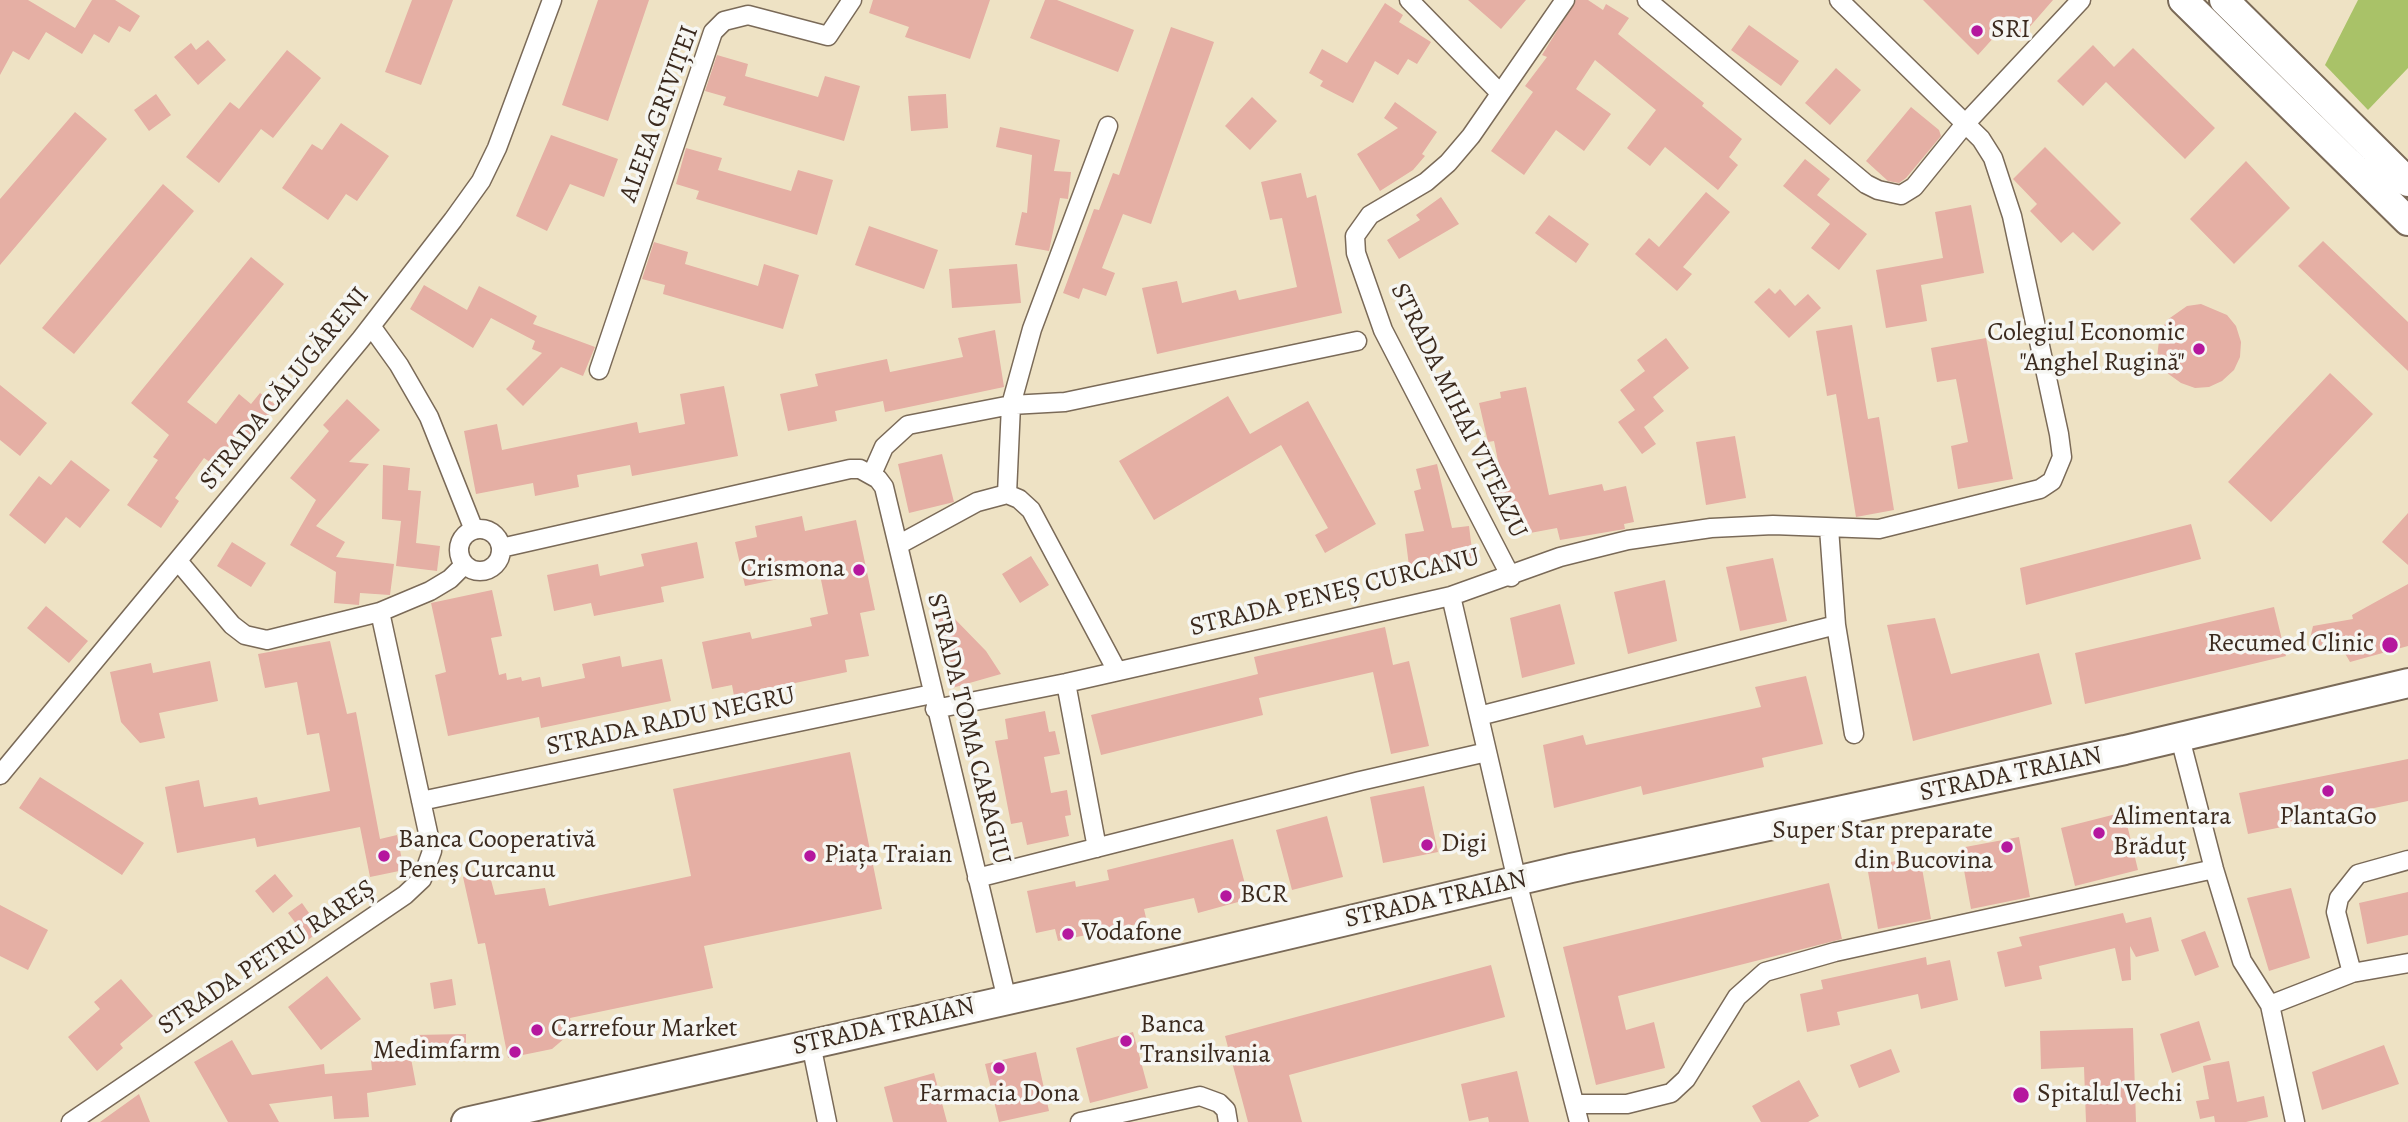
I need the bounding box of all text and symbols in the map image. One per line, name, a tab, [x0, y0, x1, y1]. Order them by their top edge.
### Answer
place label: SRI	[1991, 15, 2030, 47]
street label: ALEEA GRIVIȚEI	[614, 22, 706, 206]
marker: SRI	[1969, 23, 1985, 39]
street label: STRADA MIHAI VITEAZU	[1383, 278, 1533, 544]
street label: STRADA CĂLUGĂRENI	[194, 281, 376, 497]
place label: Colegiul Economic "Anghel Rugină"	[1987, 318, 2185, 380]
marker: Colegiul Economic "Anghel Rugină"	[2191, 341, 2207, 357]
street label: STRADA PENEȘ CURCANU	[1187, 542, 1483, 644]
place label: Crismona	[741, 554, 845, 586]
marker: Crismona	[851, 562, 867, 578]
street label: STRADA TOMA CARAGIU	[919, 590, 1017, 868]
place label: Recumed Clinic	[2207, 629, 2374, 661]
marker: Recumed Clinic	[2380, 635, 2400, 655]
street label: STRADA RADU NEGRU	[544, 680, 798, 764]
street label: STRADA TRAIAN	[1917, 740, 2105, 810]
marker: PlantaGo	[2320, 783, 2336, 799]
place label: Alimentara Brăduț	[2113, 802, 2231, 864]
place label: PlantaGo	[2279, 802, 2377, 834]
place label: Super Star preparate din Bucovina	[1772, 816, 1993, 878]
place label: Banca Cooperativă Peneș Curcanu	[398, 825, 596, 886]
marker: Alimentara Brăduț	[2091, 825, 2107, 841]
place label: Digi	[1441, 829, 1487, 861]
marker: Digi	[1419, 837, 1435, 853]
marker: Super Star preparate din Bucovina	[1999, 839, 2015, 855]
place label: Piața Traian	[824, 840, 952, 872]
marker: Banca Cooperativă Peneș Curcanu	[376, 848, 392, 864]
marker: Piața Traian	[802, 848, 818, 864]
street label: STRADA TRAIAN	[1342, 864, 1530, 936]
street label: STRADA PETRU RAREȘ	[152, 874, 382, 1042]
place label: BCR	[1240, 880, 1288, 912]
marker: BCR	[1218, 888, 1234, 904]
place label: Vodafone	[1082, 918, 1182, 950]
marker: Vodafone	[1060, 926, 1076, 942]
street label: STRADA TRAIAN	[790, 991, 978, 1063]
place label: Banca Transilvania	[1140, 1010, 1271, 1072]
place label: Carrefour Market	[551, 1014, 737, 1046]
marker: Carrefour Market	[529, 1022, 545, 1038]
marker: Banca Transilvania	[1118, 1033, 1134, 1049]
place label: Medimfarm	[373, 1036, 501, 1068]
marker: Medimfarm	[507, 1044, 523, 1060]
marker: Farmacia Dona	[991, 1060, 1007, 1076]
place label: Farmacia Dona	[918, 1079, 1080, 1111]
place label: Spitalul Vechi	[2037, 1079, 2182, 1111]
marker: Spitalul Vechi	[2011, 1085, 2031, 1105]

